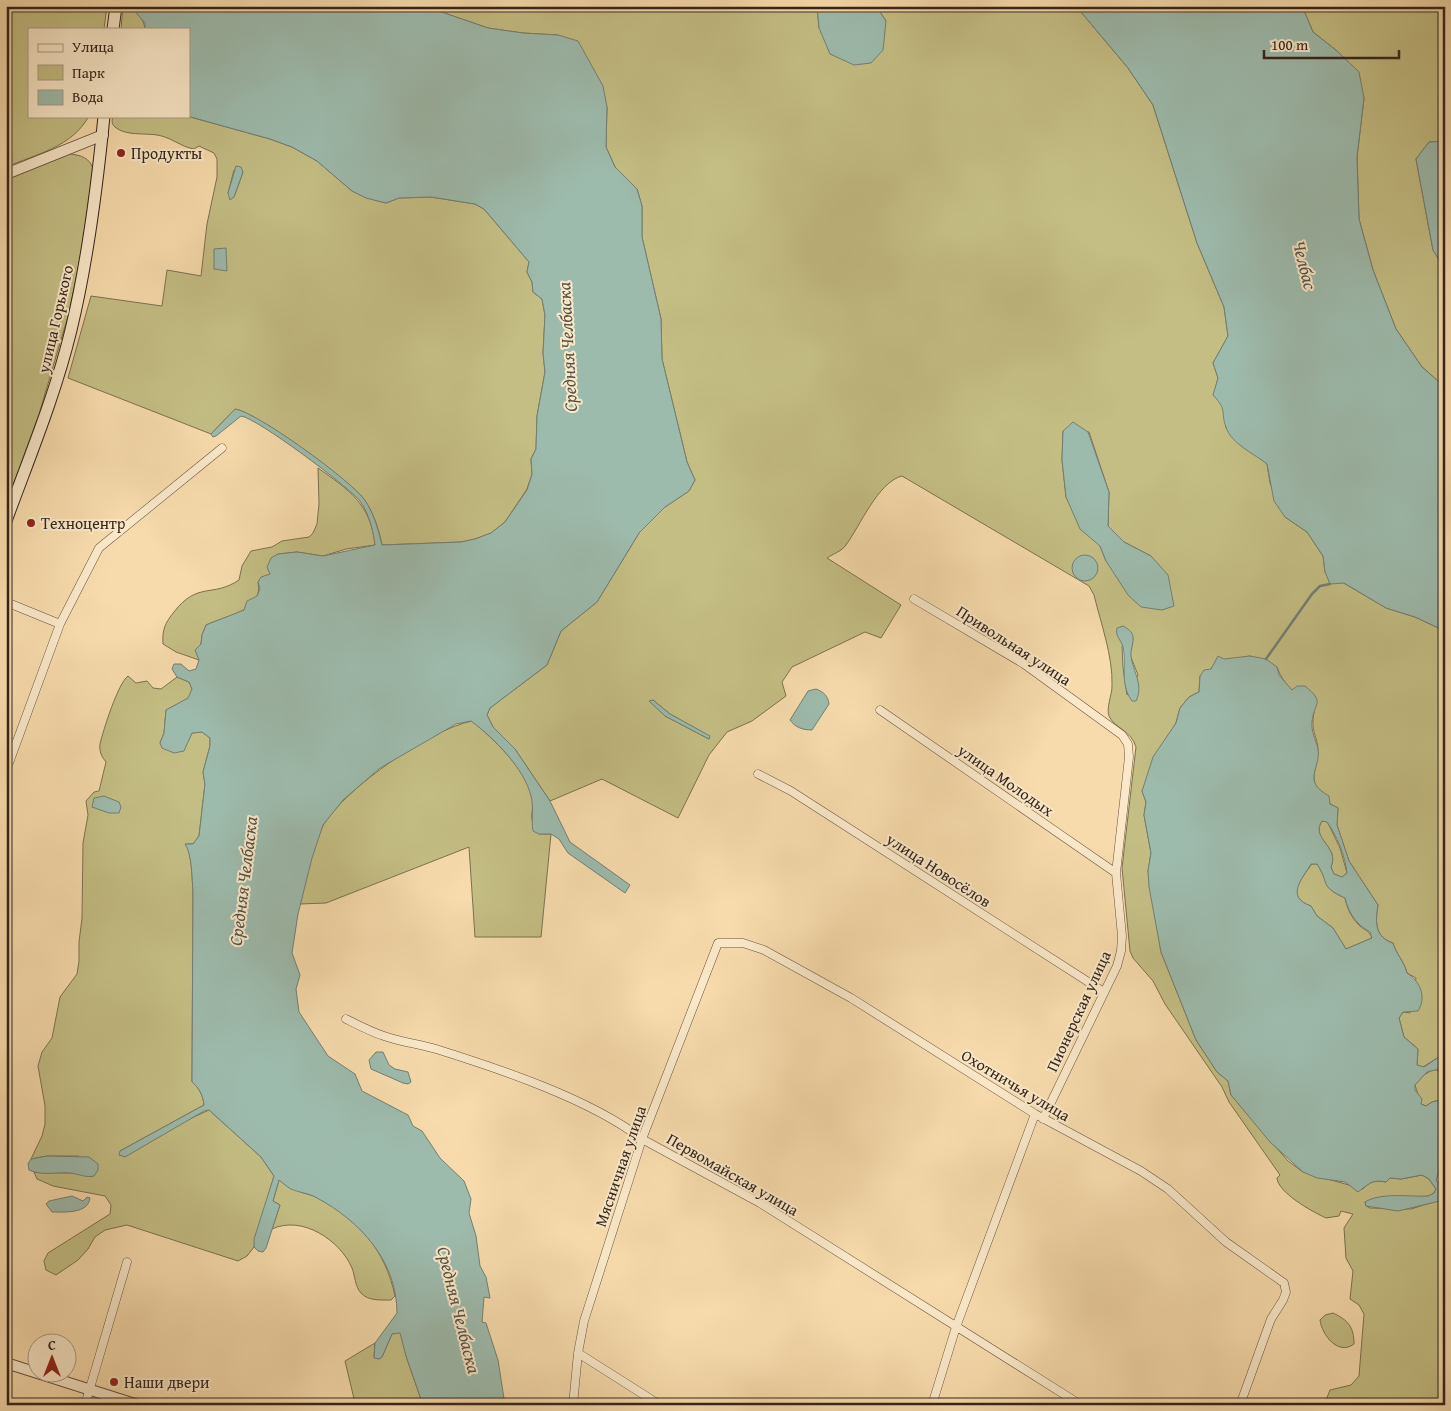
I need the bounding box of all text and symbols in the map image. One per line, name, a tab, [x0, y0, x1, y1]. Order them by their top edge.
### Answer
legend	[28, 28, 190, 118]
scale bar	[1264, 28, 1398, 60]
text: 100 m	[1271, 34, 1309, 55]
text: Улица	[72, 36, 115, 57]
text: Парк	[72, 62, 105, 83]
text: Вода	[72, 86, 104, 107]
place label: Продукты	[131, 141, 202, 165]
marker: Продукты	[115, 147, 127, 159]
water label: Челбас	[1286, 238, 1324, 293]
street label: улица Горького	[31, 263, 79, 376]
water label: Средняя Челбаска	[550, 281, 584, 413]
place label: Техноцентр	[41, 511, 126, 535]
marker: Техноцентр	[25, 517, 37, 529]
street label: Привольная улица	[952, 599, 1076, 691]
street label: улица Молодых	[952, 737, 1060, 823]
water label: Средняя Челбаска	[222, 814, 264, 947]
street label: улица Новосёлов	[881, 826, 996, 913]
street label: Пионерская улица	[1039, 946, 1117, 1076]
street label: Охотничья улица	[957, 1043, 1075, 1127]
street label: Мясничная улица	[588, 1102, 652, 1230]
street label: Первомайская улица	[663, 1126, 804, 1222]
water label: Средняя Челбаска	[430, 1244, 488, 1377]
north arrow	[28, 1334, 78, 1384]
text: С	[48, 1335, 56, 1355]
place label: Наши двери	[124, 1370, 210, 1394]
marker: Наши двери	[108, 1376, 120, 1388]

